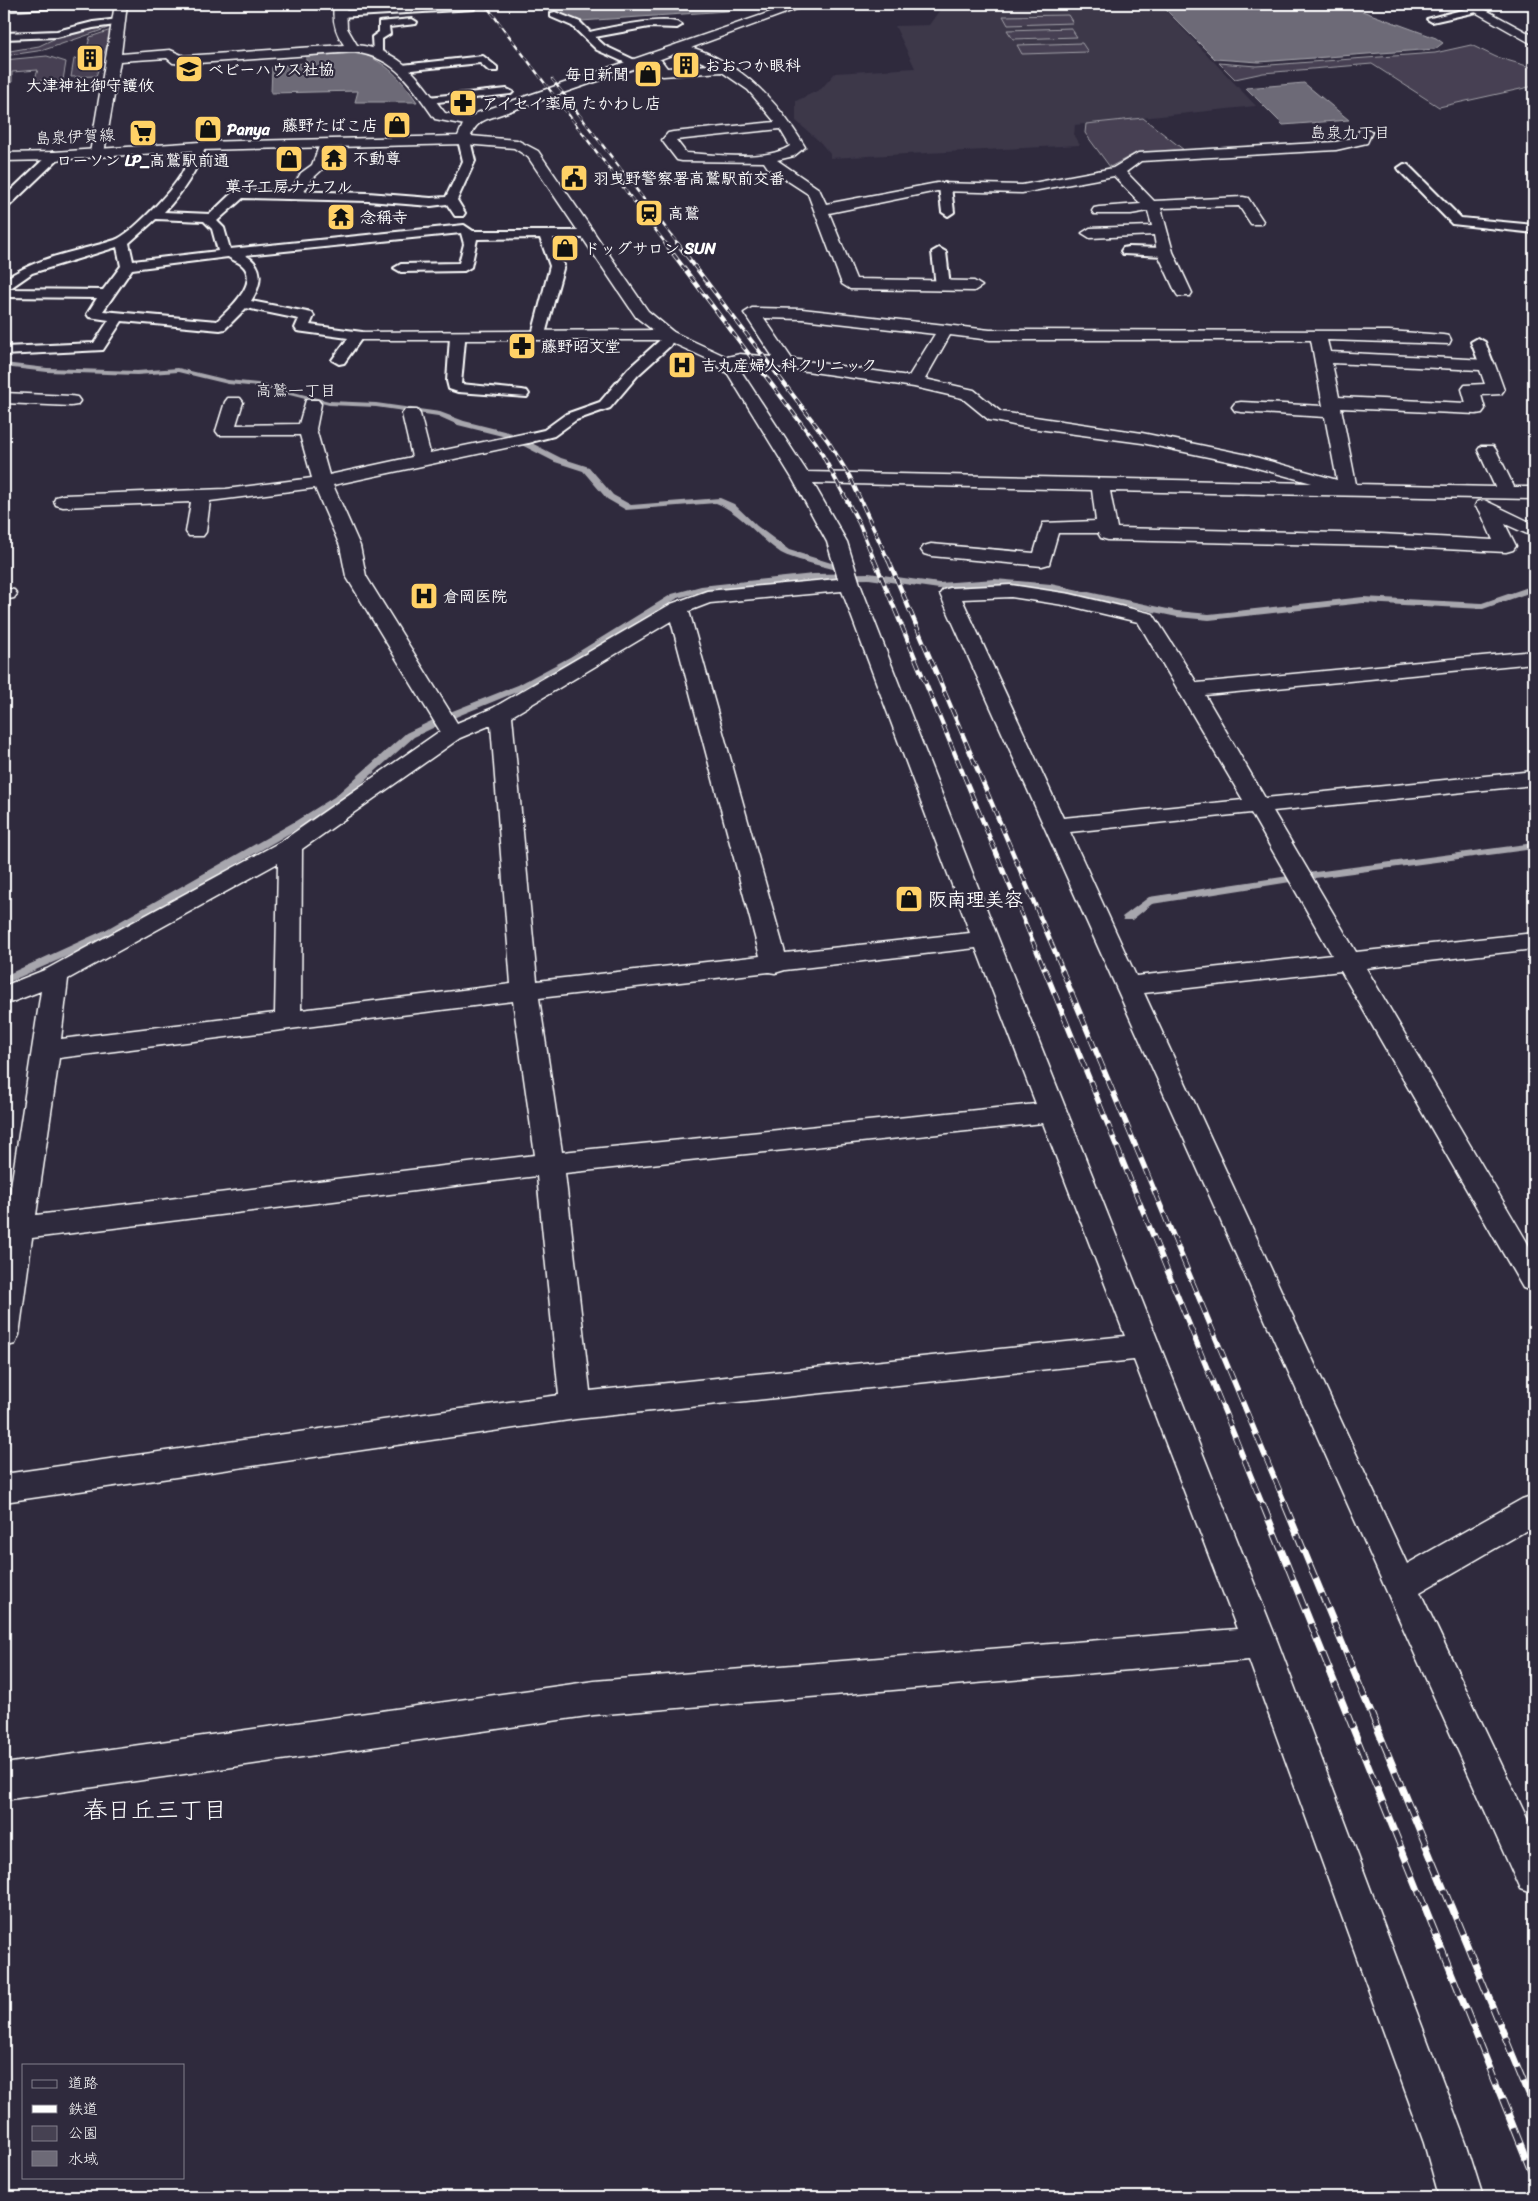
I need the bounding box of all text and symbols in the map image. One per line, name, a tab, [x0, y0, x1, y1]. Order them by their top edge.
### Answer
building icon: 大津神社御守護攸	[75, 43, 105, 73]
building icon: おおつか眼科	[671, 50, 701, 80]
place label: おおつか眼科	[705, 51, 801, 80]
school or university icon: ベビーハウス社協	[174, 54, 204, 84]
place label: ベビーハウス社協	[208, 55, 334, 84]
shop icon: 毎日新聞	[633, 59, 663, 89]
place label: 毎日新聞	[565, 60, 629, 89]
place label: 大津神社御守護攸	[26, 71, 155, 100]
pharmacy icon: アイセイ薬局 たかわし店	[448, 88, 478, 118]
place label: アイセイ薬局 たかわし店	[482, 89, 661, 118]
shop icon: 藤野たばこ店	[382, 110, 412, 140]
place label: 藤野たばこ店	[282, 111, 378, 140]
shop icon: Panya	[193, 114, 223, 144]
place label: Panya	[227, 115, 271, 144]
supermarket icon: ローソン LP_高鷲駅前通	[128, 118, 158, 148]
district label: 島泉九丁目	[1310, 118, 1390, 147]
street label: 島泉伊賀線	[34, 120, 116, 153]
temple icon: 不動尊	[319, 143, 349, 173]
shop icon: 菓子工房ナナフル	[274, 144, 304, 174]
place label: 不動尊	[353, 144, 401, 173]
place label: ローソン LP_高鷲駅前通	[57, 146, 229, 175]
public building icon: 羽曳野警察署高鷲駅前交番	[559, 163, 589, 193]
place label: 羽曳野警察署高鷲駅前交番	[593, 164, 785, 193]
place label: 菓子工房ナナフル	[225, 172, 353, 201]
station icon: 高鷲	[634, 198, 664, 228]
place label: 高鷲	[668, 199, 700, 228]
temple icon: 念稱寺	[326, 202, 356, 232]
place label: 念稱寺	[360, 203, 408, 232]
shop icon: ドッグサロン SUN	[550, 233, 580, 263]
place label: ドッグサロン SUN	[584, 234, 717, 263]
pharmacy icon: 藤野昭文堂	[507, 331, 537, 361]
place label: 藤野昭文堂	[541, 332, 621, 361]
hospital icon: 吉丸産婦人科クリニック	[667, 350, 697, 380]
place label: 吉丸産婦人科クリニック	[701, 351, 877, 380]
district label: 高鷲一丁目	[256, 376, 336, 405]
hospital icon: 倉岡医院	[409, 581, 439, 611]
place label: 倉岡医院	[443, 582, 507, 611]
place label: 阪南理美容	[928, 883, 1023, 916]
shop icon: 阪南理美容	[894, 884, 924, 914]
district label: 春日丘三丁目	[83, 1789, 227, 1831]
legend	[22, 2064, 185, 2178]
text: 道路	[68, 2070, 98, 2096]
text: 鉄道	[68, 2096, 98, 2122]
text: 公園	[68, 2120, 98, 2146]
text: 水域	[68, 2146, 98, 2172]

